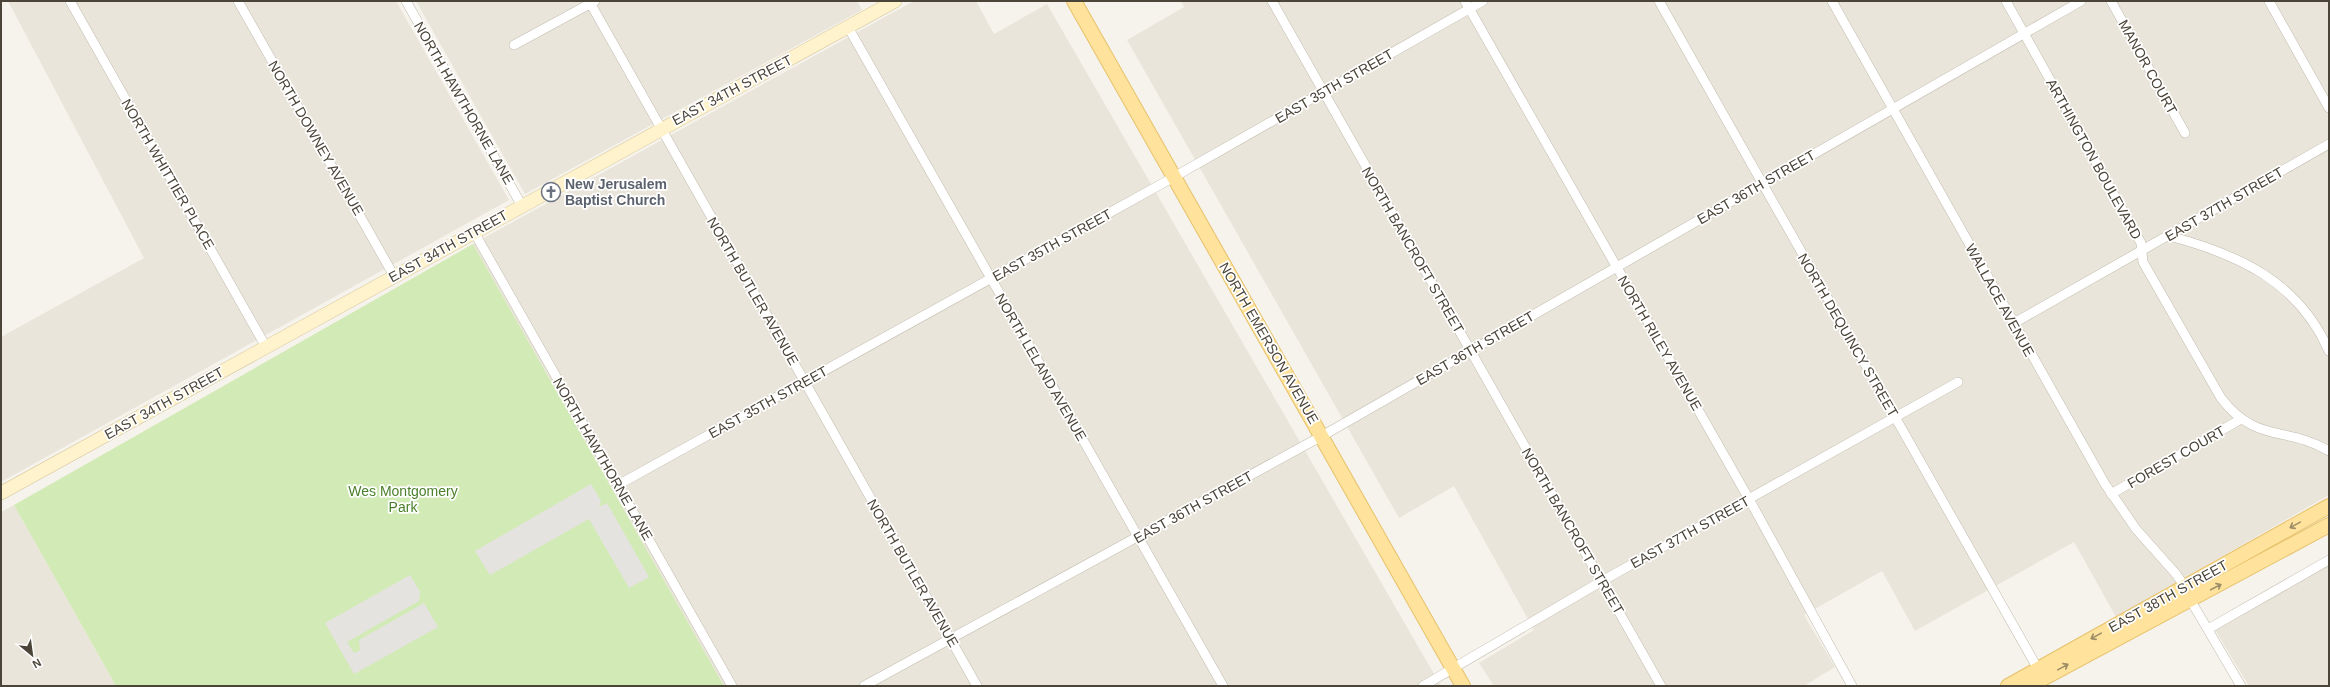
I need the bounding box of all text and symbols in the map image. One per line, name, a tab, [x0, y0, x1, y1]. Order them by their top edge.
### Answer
street label: MANOR COURT	[2115, 17, 2181, 117]
street label: NORTH HAWTHORNE LANE	[411, 19, 517, 187]
street label: EAST 35TH STREET	[1272, 45, 1396, 126]
street label: EAST 34TH STREET	[669, 51, 795, 128]
street label: NORTH DOWNEY AVENUE	[265, 58, 367, 218]
street label: ARTHINGTON BOULEVARD	[2043, 76, 2145, 242]
street label: NORTH WHITTIER PLACE	[118, 96, 218, 252]
street label: EAST 36TH STREET	[1694, 146, 1818, 227]
street label: EAST 37TH STREET	[2162, 163, 2286, 244]
street label: NORTH BANCROFT STREET	[1359, 164, 1467, 336]
place label: New Jerusalem Baptist Church	[565, 176, 667, 208]
church icon: New Jerusalem Baptist Church	[540, 181, 562, 203]
street label: EAST 35TH STREET	[990, 205, 1115, 284]
street label: EAST 34TH STREET	[386, 206, 511, 285]
street label: NORTH BUTLER AVENUE	[704, 214, 802, 368]
street label: WALLACE AVENUE	[1962, 241, 2038, 359]
street label: NORTH DEQUINCY STREET	[1795, 250, 1902, 420]
street label: NORTH EMERSON AVENUE	[1216, 259, 1322, 427]
street label: NORTH RILEY AVENUE	[1615, 273, 1705, 413]
street label: NORTH LELAND AVENUE	[992, 290, 1090, 444]
street label: EAST 36TH STREET	[1413, 307, 1537, 388]
street label: EAST 35TH STREET	[706, 362, 831, 441]
street label: EAST 34TH STREET	[102, 363, 227, 442]
street label: NORTH HAWTHORNE LANE	[550, 375, 656, 543]
street label: FOREST COURT	[2124, 422, 2228, 491]
street label: NORTH BANCROFT STREET	[1519, 445, 1627, 617]
street label: EAST 36TH STREET	[1131, 467, 1256, 546]
park label: Wes Montgomery Park	[348, 483, 458, 515]
street label: EAST 37TH STREET	[1628, 492, 1753, 571]
street label: NORTH BUTLER AVENUE	[864, 496, 962, 650]
one-way arrow	[2289, 522, 2301, 530]
street label: EAST 38TH STREET	[2106, 556, 2231, 635]
one-way arrow	[2210, 583, 2222, 591]
one-way arrow	[2090, 633, 2102, 640]
north arrow	[12, 635, 52, 675]
text: N	[30, 657, 43, 671]
one-way arrow	[2057, 663, 2069, 671]

